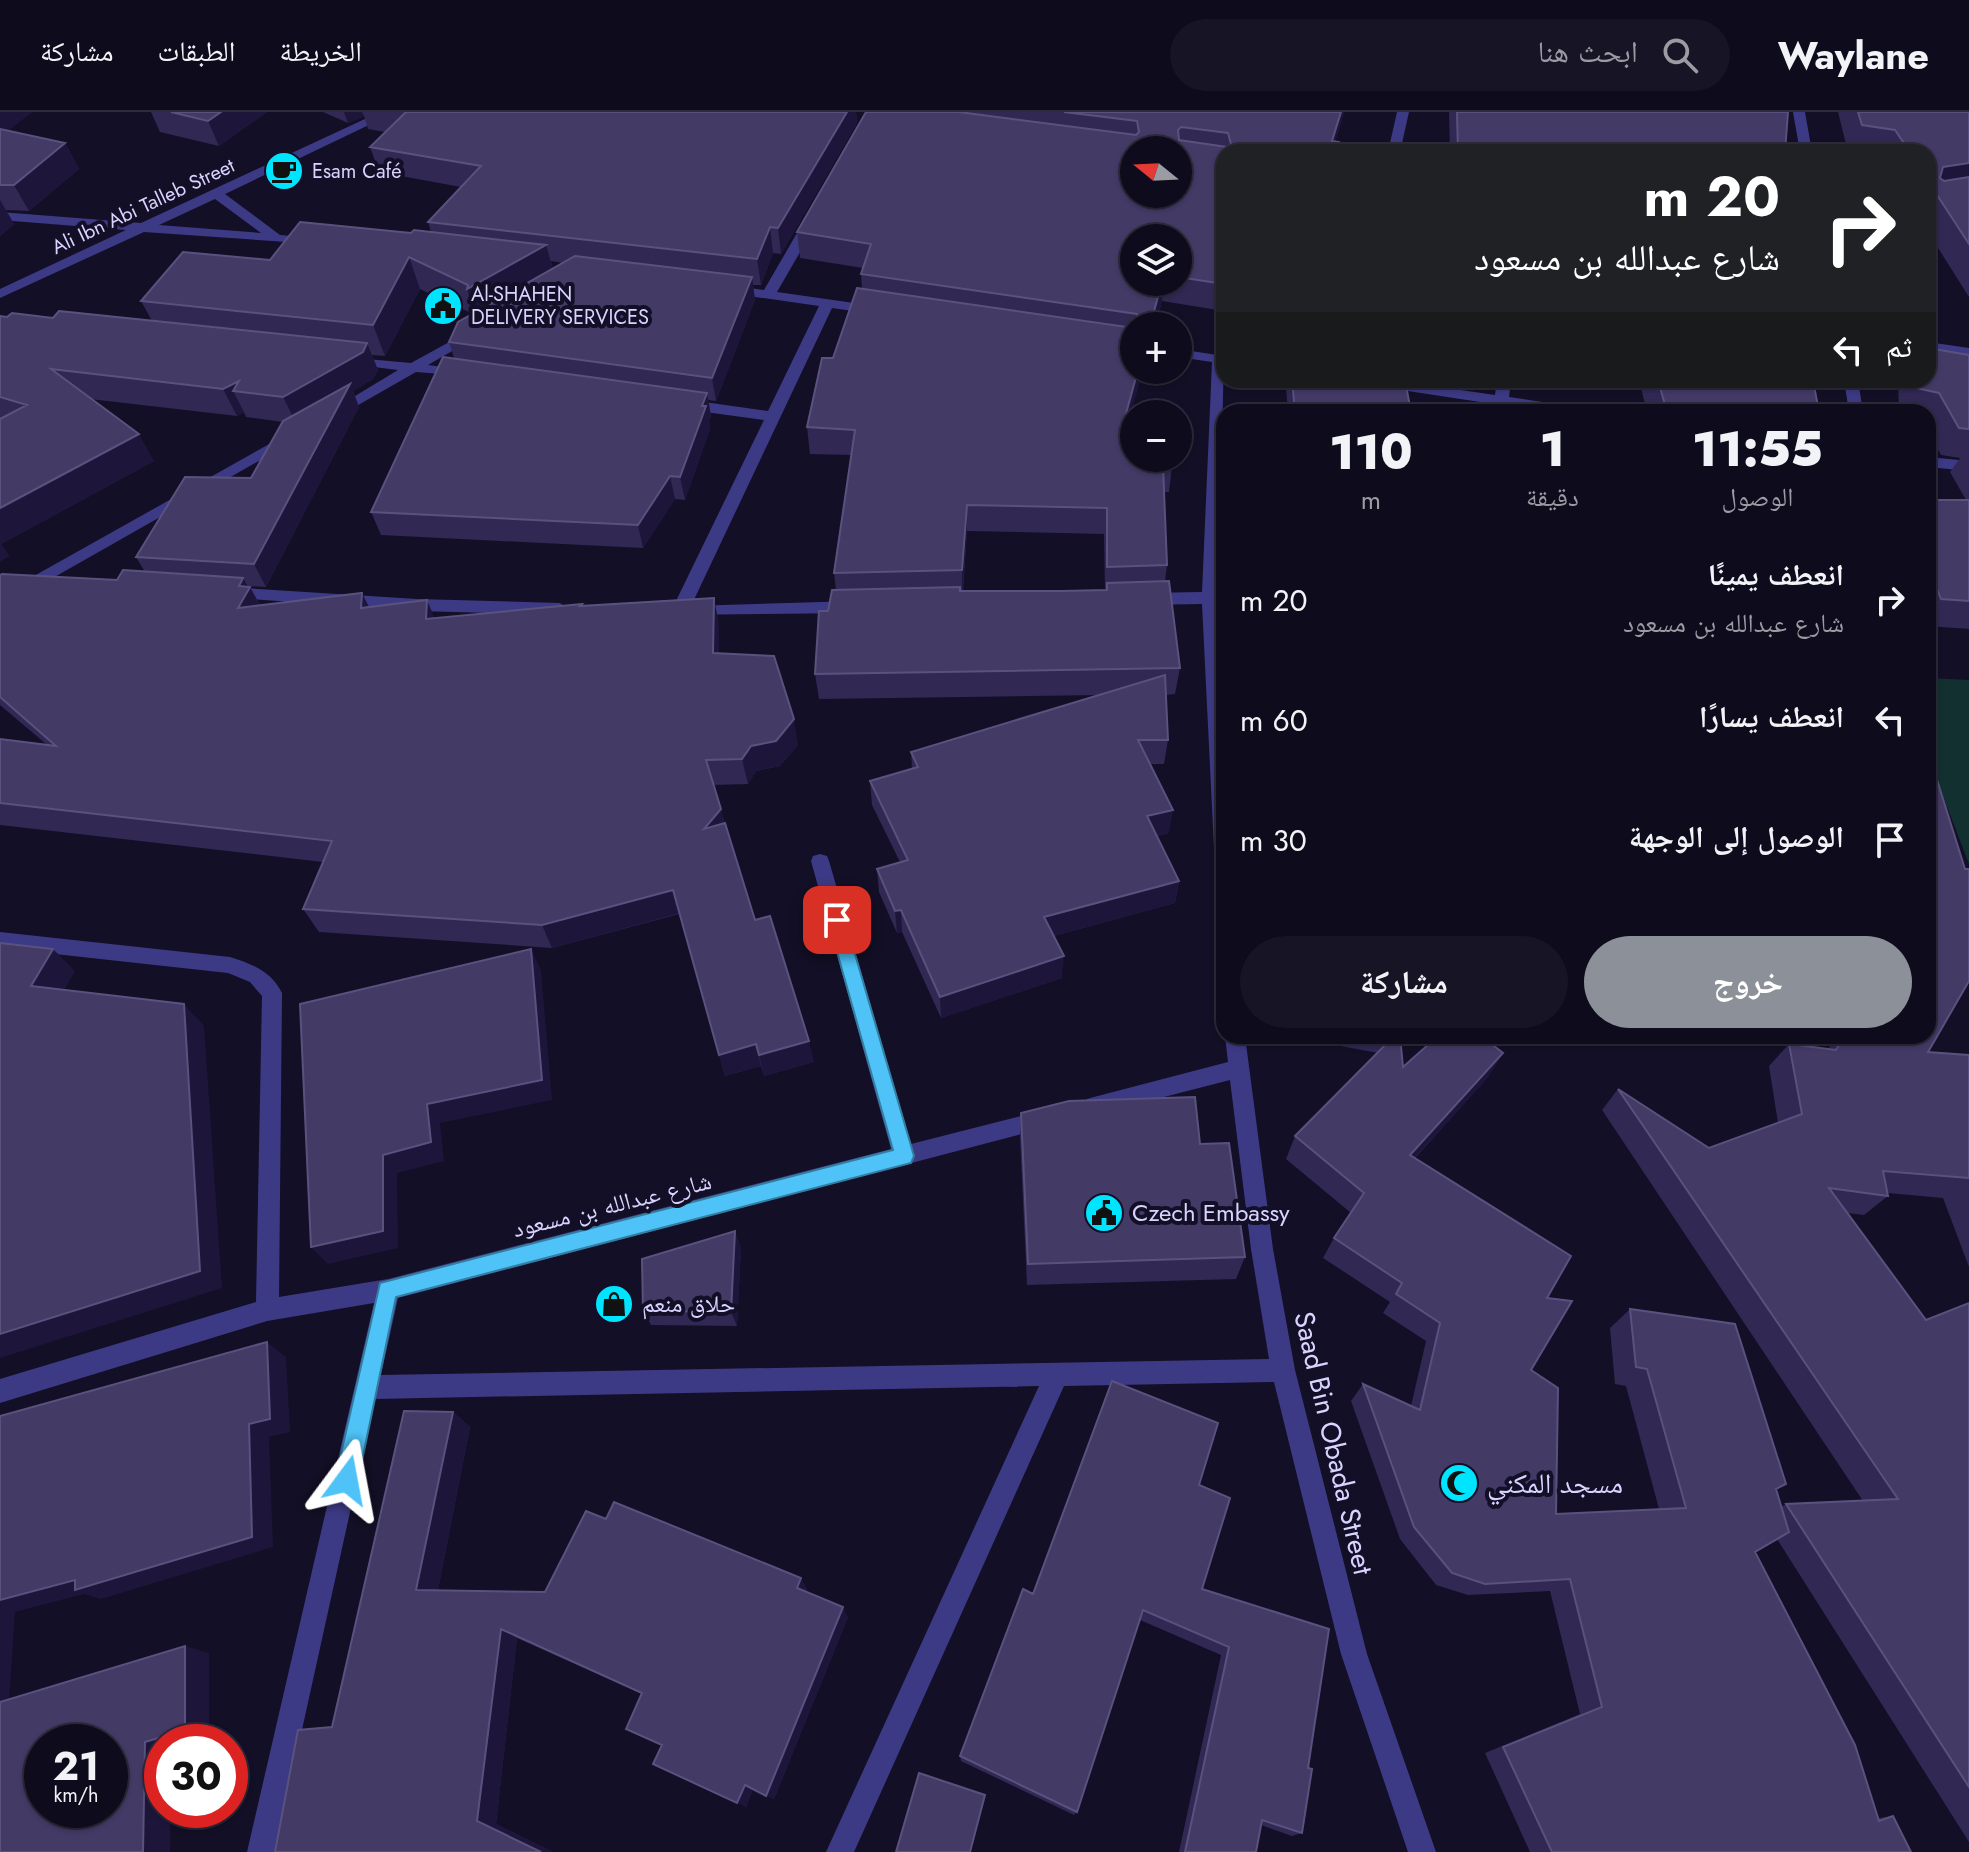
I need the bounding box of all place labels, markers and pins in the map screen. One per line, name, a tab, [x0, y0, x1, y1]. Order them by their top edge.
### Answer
cafe icon: Esam Café	[263, 150, 305, 192]
place label: Esam Café	[312, 157, 402, 186]
place label: Al-SHAHEN DELIVERY SERVICES	[471, 280, 649, 332]
public building icon: Al-SHAHEN DELIVERY SERVICES	[422, 285, 464, 327]
pin	[803, 886, 871, 954]
public building icon: Czech Embassy	[1083, 1192, 1125, 1234]
place label: Czech Embassy	[1132, 1195, 1290, 1230]
shop icon: حلاق منعم	[593, 1283, 635, 1325]
place label: حلاق منعم	[642, 1286, 735, 1321]
mosque icon: مسجد المكني	[1438, 1462, 1480, 1504]
place label: مسجد المكني	[1487, 1463, 1623, 1506]

